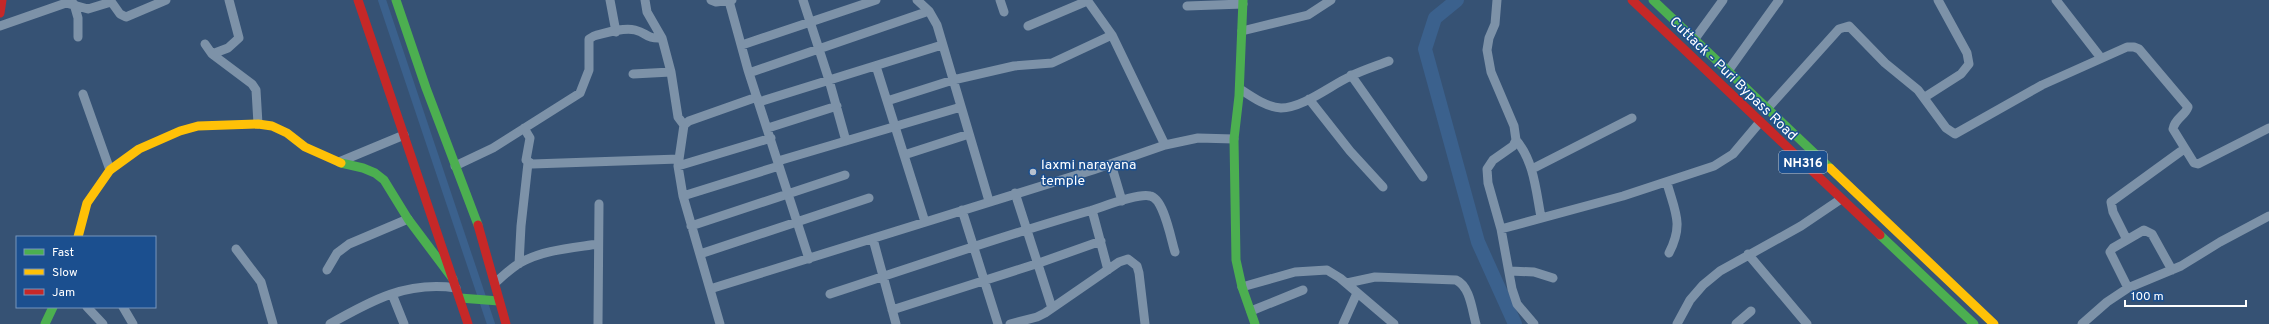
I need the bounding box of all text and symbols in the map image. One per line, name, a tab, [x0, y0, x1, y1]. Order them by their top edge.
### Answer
street label: Cuttack - Puri Bypass Road	[1666, 14, 1800, 145]
road number: NH316	[1779, 151, 1827, 173]
place label: laxmi narayana temple	[1041, 157, 1136, 190]
marker: laxmi narayana temple	[1028, 167, 1038, 177]
legend	[16, 236, 156, 308]
text: Fast	[52, 245, 74, 261]
text: Slow	[52, 265, 78, 281]
scale bar	[2125, 282, 2246, 308]
text: Jam	[52, 285, 75, 301]
text: 100 m	[2131, 289, 2164, 305]

